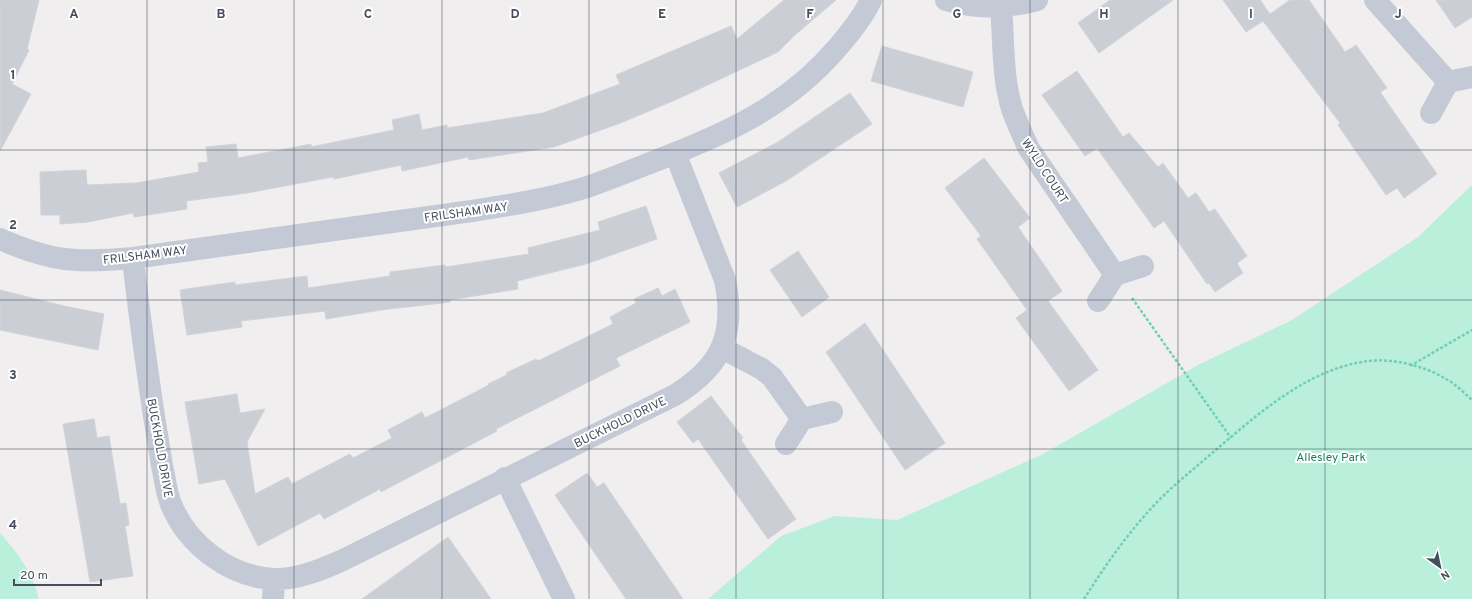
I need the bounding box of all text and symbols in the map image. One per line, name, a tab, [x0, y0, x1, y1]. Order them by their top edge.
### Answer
text: A	[69, 7, 79, 23]
text: B	[217, 7, 226, 23]
text: C	[364, 7, 372, 23]
text: D	[510, 7, 520, 23]
text: E	[658, 7, 666, 23]
text: F	[806, 7, 814, 23]
text: G	[953, 7, 962, 23]
text: H	[1099, 7, 1109, 23]
text: I	[1249, 7, 1253, 23]
text: J	[1394, 7, 1402, 23]
text: 1	[10, 68, 16, 84]
street label: WYLD COURT	[1017, 136, 1071, 207]
street label: FRILSHAM WAY	[423, 199, 509, 227]
text: 2	[9, 218, 17, 234]
street label: FRILSHAM WAY	[102, 243, 188, 269]
text: 3	[9, 368, 17, 384]
street label: BUCKHOLD DRIVE	[572, 394, 669, 452]
street label: BUCKHOLD DRIVE	[142, 397, 176, 499]
park label: Allesley Park	[1296, 450, 1366, 466]
text: 4	[9, 518, 17, 534]
north arrow	[1420, 547, 1460, 587]
scale bar	[14, 561, 101, 587]
text: N	[1438, 567, 1452, 583]
text: 20 m	[20, 568, 48, 584]

